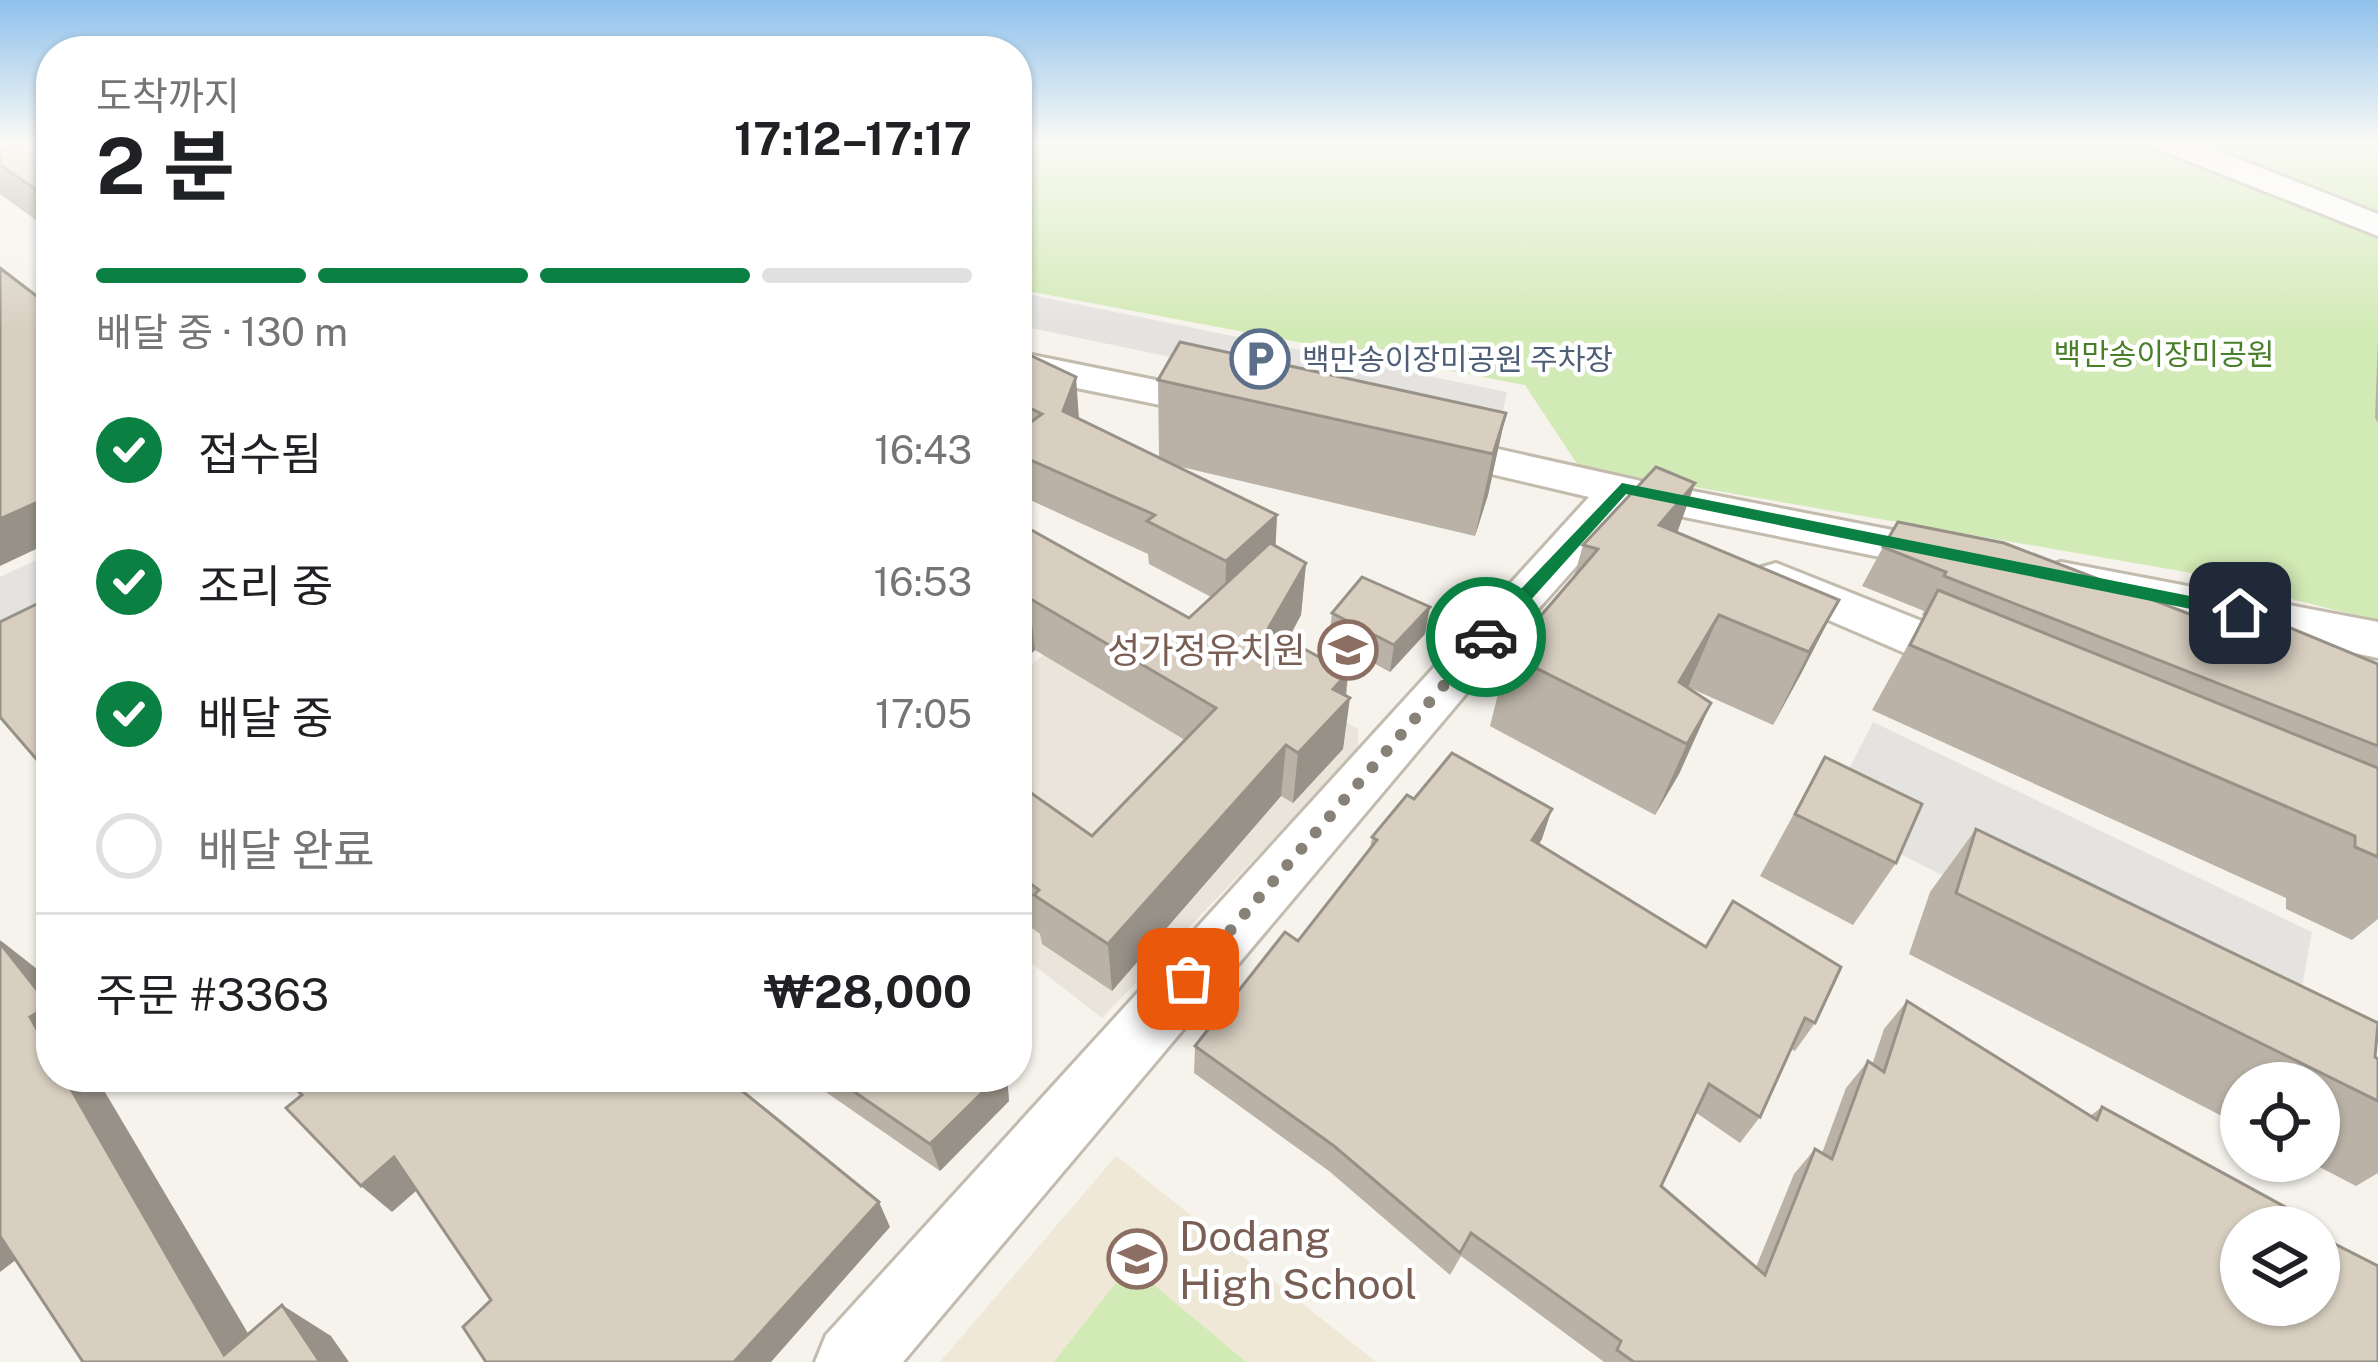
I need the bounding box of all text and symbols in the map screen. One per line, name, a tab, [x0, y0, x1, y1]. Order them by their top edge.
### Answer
text: 도착까지	[96, 73, 240, 119]
text: 17:12–17:17	[734, 112, 972, 165]
text: 2 분	[96, 120, 235, 212]
text: 배달 중 · 130 m	[96, 309, 348, 355]
parking icon: 백만송이장미공원 주차장	[1229, 328, 1291, 390]
park label: 백만송이장미공원	[2054, 336, 2274, 372]
place label: 백만송이장미공원 주차장	[1302, 341, 1613, 377]
icon: check	[96, 417, 162, 483]
text: 접수됨	[198, 427, 322, 480]
text: 16:43	[874, 427, 972, 473]
icon: check	[96, 549, 162, 615]
text: 조리 중	[198, 559, 333, 612]
text: 16:53	[874, 559, 972, 605]
pin	[2189, 562, 2291, 664]
courier	[1426, 577, 1546, 697]
icon: home	[2207, 580, 2273, 646]
icon: car	[1453, 604, 1519, 670]
school or university icon: 성가정유치원	[1317, 619, 1379, 681]
place label: 성가정유치원	[1107, 629, 1306, 671]
icon: check	[96, 681, 162, 747]
text: 배달 중	[198, 691, 333, 744]
text: 17:05	[875, 691, 972, 737]
text: 배달 완료	[198, 823, 375, 876]
pin	[1137, 928, 1239, 1030]
icon: bag	[1155, 946, 1221, 1012]
text: ₩28,000	[764, 965, 972, 1018]
text: 주문 #3363	[96, 968, 329, 1021]
map controls	[2220, 1062, 2340, 1326]
button: locate	[2220, 1062, 2340, 1182]
button: layers	[2220, 1206, 2340, 1326]
place label: Dodang High School	[1179, 1211, 1417, 1308]
school or university icon: Dodang High School	[1106, 1228, 1168, 1290]

